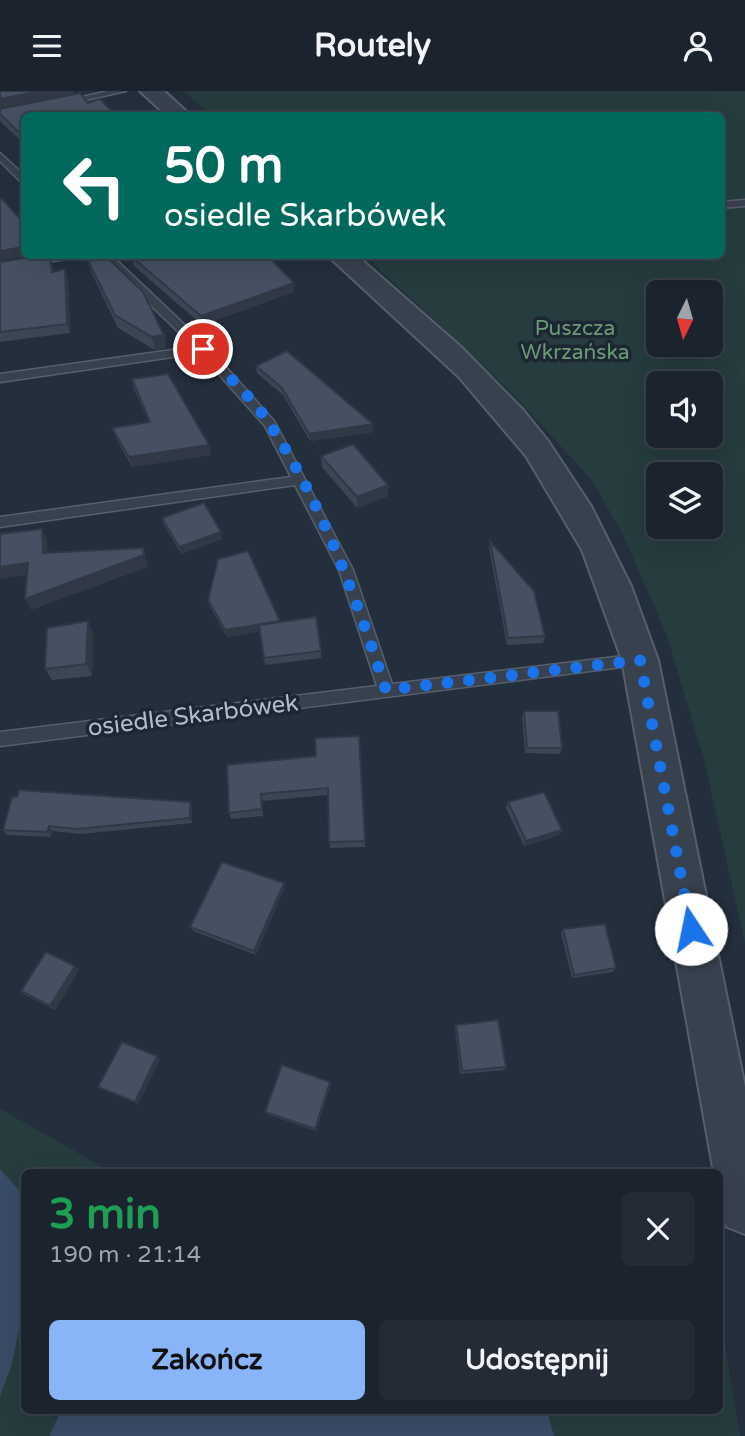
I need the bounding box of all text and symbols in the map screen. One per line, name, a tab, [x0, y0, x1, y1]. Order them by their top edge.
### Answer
icon: menu	[28, 27, 66, 65]
text: Routely	[314, 27, 431, 65]
icon: person	[679, 27, 717, 65]
text: 50 m	[164, 137, 283, 196]
icon: left	[49, 140, 140, 231]
text: osiedle Skarbówek	[164, 197, 446, 235]
north arrow	[646, 280, 723, 357]
map controls	[646, 280, 723, 539]
park label: Puszcza Wkrzańska	[521, 316, 629, 365]
pin	[173, 319, 233, 379]
icon: arrive	[184, 330, 222, 368]
button: sound	[646, 371, 723, 448]
button: layers	[646, 462, 723, 539]
street label: osiedle Skarbówek	[86, 688, 300, 743]
position arrow	[654, 892, 728, 966]
text: 3 min	[49, 1189, 161, 1240]
button: close	[621, 1192, 695, 1266]
text: 190 m · 21:14	[49, 1241, 201, 1269]
button: Zakończ	[49, 1320, 365, 1400]
button: Udostępnij	[379, 1320, 695, 1400]

